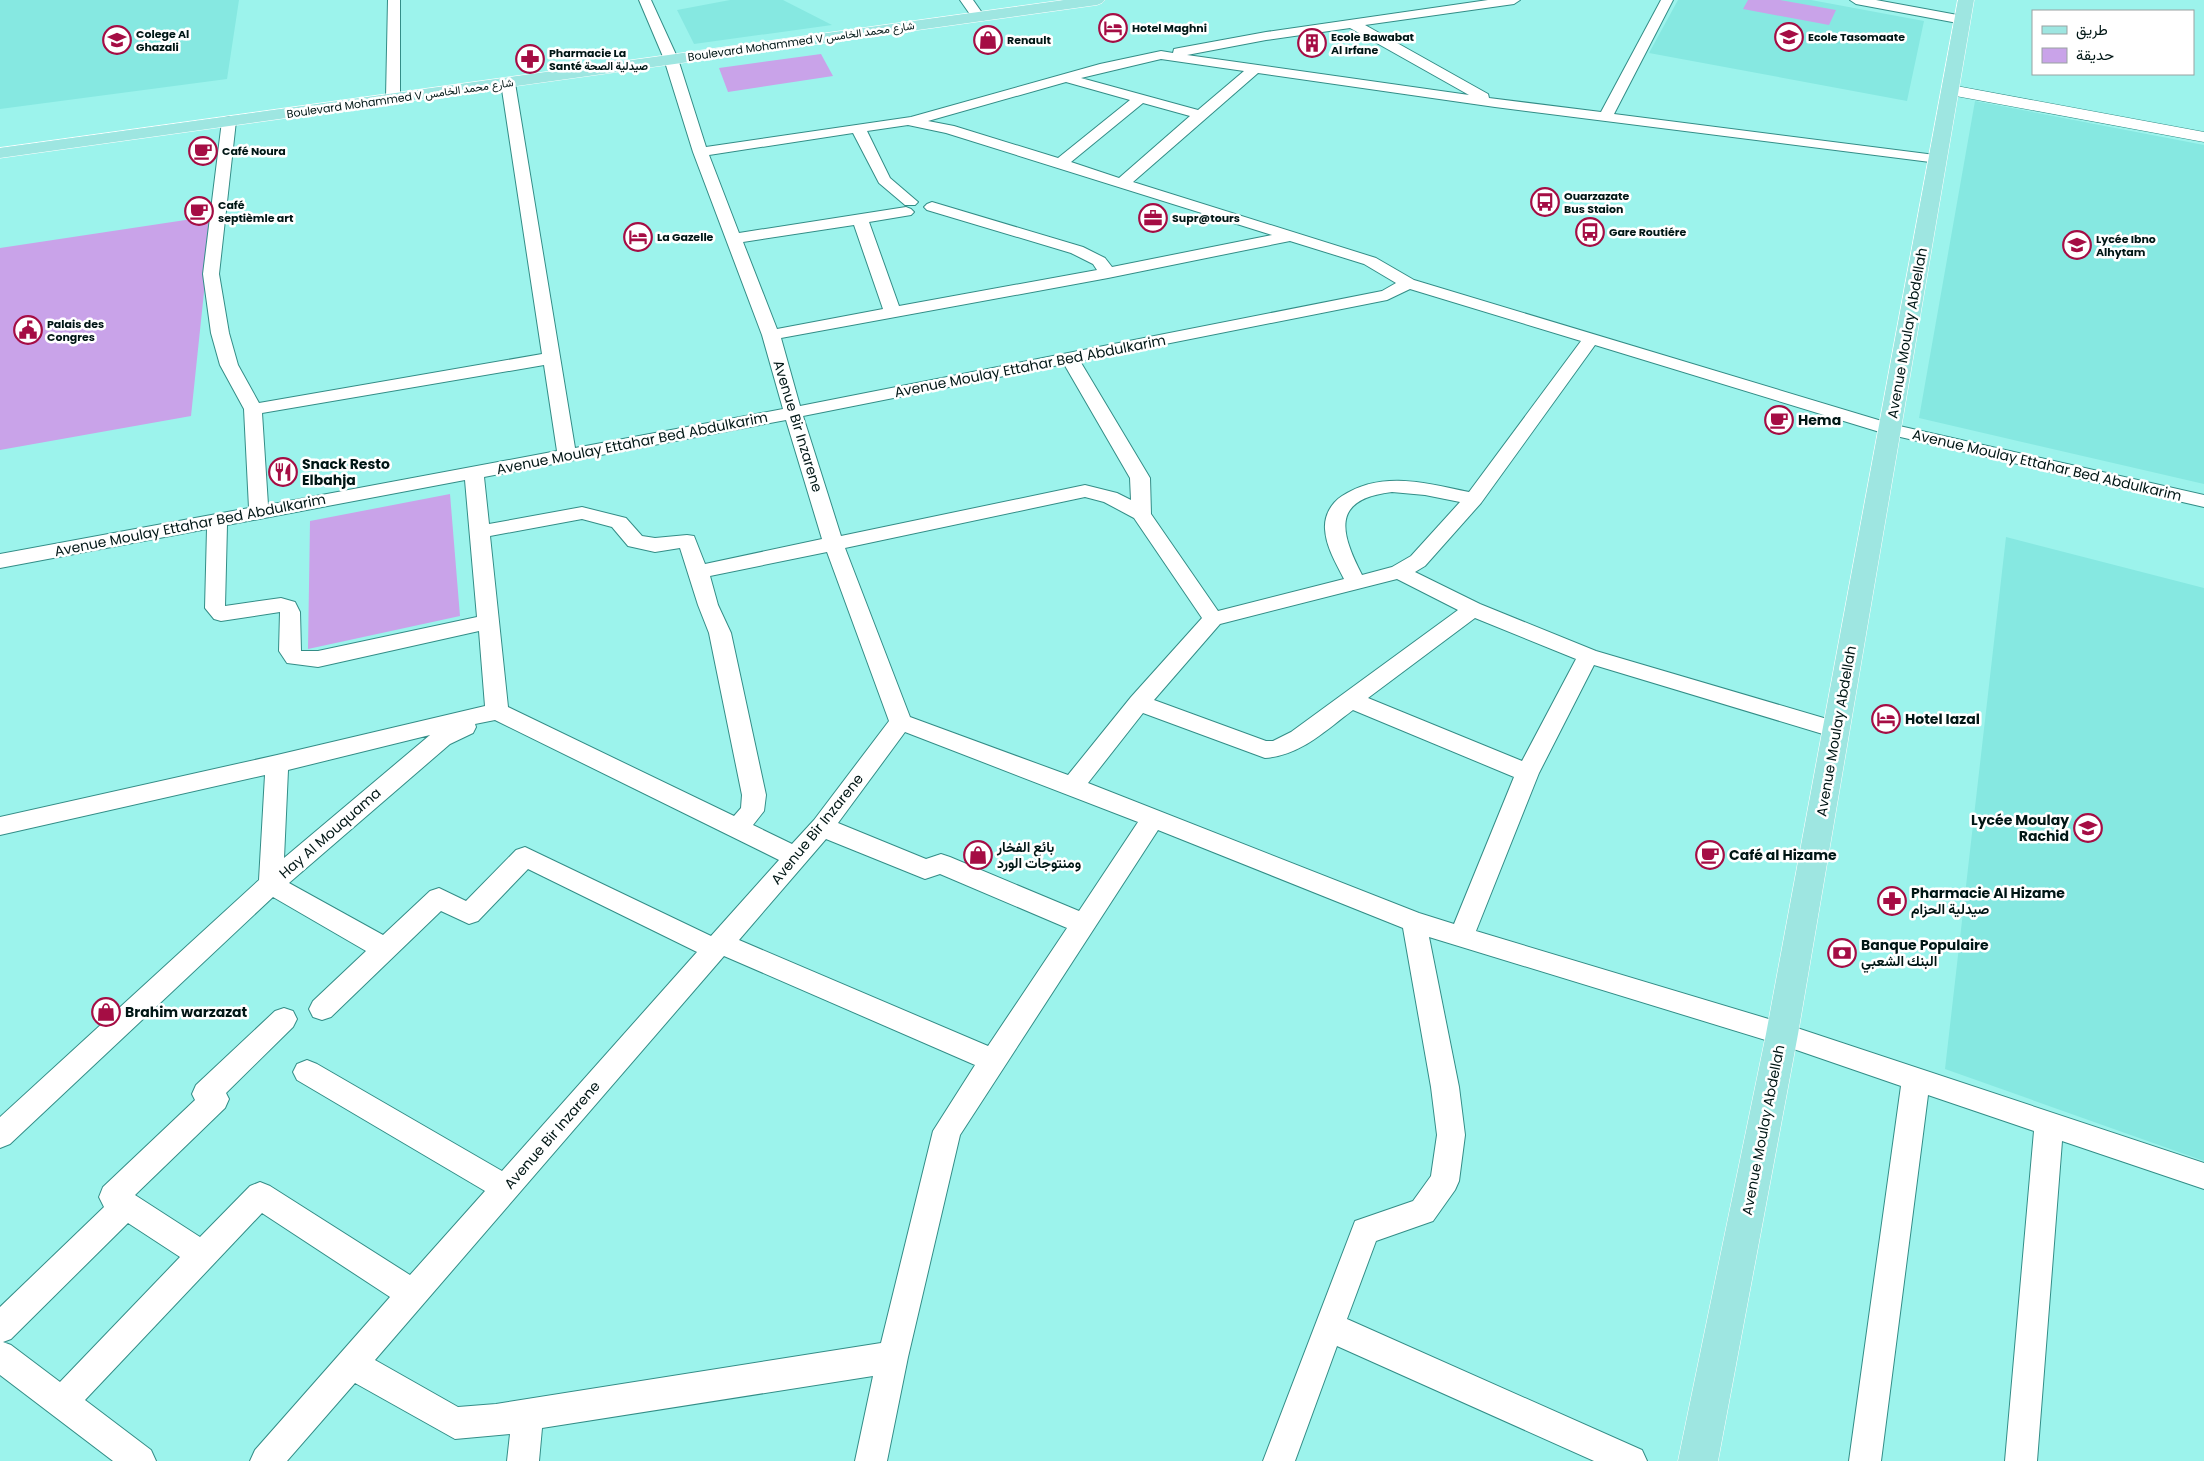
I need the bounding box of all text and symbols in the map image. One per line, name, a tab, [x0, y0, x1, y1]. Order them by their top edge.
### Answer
legend	[2032, 10, 2194, 75]
hotel icon: Hotel Maghni	[1098, 13, 1128, 43]
street label: Boulevard Mohammed V شارع محمد الخامس	[687, 17, 916, 65]
text: طريق	[2076, 19, 2108, 40]
place label: Hotel Maghni	[1132, 20, 1207, 36]
school or university icon: Ecole Tasomaate	[1774, 22, 1804, 52]
school or university icon: Colege Al Ghazali	[102, 25, 132, 55]
shop icon: Renault	[973, 25, 1003, 55]
place label: Colege Al Ghazali	[136, 26, 189, 55]
building icon: Ecole Bawabat Al Irfane	[1297, 28, 1327, 58]
place label: Ecole Bawabat Al Irfane	[1331, 29, 1415, 58]
place label: Ecole Tasomaate	[1808, 29, 1905, 45]
place label: Renault	[1007, 32, 1051, 48]
pharmacy icon: Pharmacie La Santé صيدلية الصحة	[515, 44, 545, 74]
text: حديقة	[2076, 44, 2114, 65]
place label: Pharmacie La Santé صيدلية الصحة	[549, 45, 648, 74]
street label: Boulevard Mohammed V شارع محمد الخامس	[286, 74, 515, 122]
cafe icon: Café Noura	[188, 136, 218, 166]
place label: Café Noura	[222, 143, 286, 159]
bus stop icon: Ouarzazate Bus Staion	[1530, 187, 1560, 217]
place label: Ouarzazate Bus Staion	[1564, 188, 1630, 217]
cafe icon: Café septièmle art	[184, 196, 214, 226]
place label: Café septièmle art	[218, 197, 294, 226]
office icon: Supr@tours	[1138, 203, 1168, 233]
place label: Supr@tours	[1172, 210, 1240, 226]
bus stop icon: Gare Routiére	[1575, 217, 1605, 247]
hotel icon: La Gazelle	[623, 222, 653, 252]
place label: Gare Routiére	[1609, 224, 1686, 240]
place label: La Gazelle	[657, 229, 714, 245]
school or university icon: Lycée Ibno Alhytam	[2062, 230, 2092, 260]
place label: Lycée Ibno Alhytam	[2096, 231, 2156, 260]
street label: Avenue Moulay Abdellah	[1882, 246, 1932, 420]
public building icon: Palais des Congres	[13, 315, 43, 345]
place label: Palais des Congres	[47, 316, 104, 345]
street label: Avenue Moulay Ettahar Bed Abdulkarim	[893, 330, 1167, 402]
street label: Avenue Bir Inzarene	[768, 358, 828, 495]
cafe icon: Hema	[1764, 405, 1794, 435]
street label: Avenue Moulay Ettahar Bed Abdulkarim	[495, 407, 769, 479]
place label: Hema	[1798, 410, 1841, 430]
street label: Avenue Moulay Ettahar Bed Abdulkarim	[1910, 424, 2184, 506]
place label: Snack Resto Elbahja	[302, 454, 390, 490]
restaurant icon: Snack Resto Elbahja	[268, 457, 298, 487]
street label: Avenue Moulay Ettahar Bed Abdulkarim	[53, 489, 327, 561]
street label: Avenue Moulay Abdellah	[1811, 644, 1861, 818]
hotel icon: Hotel Iazal	[1871, 704, 1901, 734]
place label: Hotel Iazal	[1905, 709, 1980, 729]
street label: Avenue Bir Inzarene	[766, 769, 868, 889]
street label: Hay Al Mouquama	[275, 783, 385, 883]
place label: Lycée Moulay Rachid	[1971, 810, 2069, 846]
school or university icon: Lycée Moulay Rachid	[2073, 813, 2103, 843]
place label: بائع الفخار ومنتوجات الورد	[996, 837, 1081, 873]
shop icon: بائع الفخار ومنتوجات الورد	[963, 840, 993, 870]
cafe icon: Café al Hizame	[1695, 840, 1725, 870]
place label: Café al Hizame	[1729, 845, 1837, 865]
place label: Pharmacie Al Hizame صيدلية الحزام	[1911, 883, 2065, 919]
pharmacy icon: Pharmacie Al Hizame صيدلية الحزام	[1877, 886, 1907, 916]
place label: Banque Populaire البنك الشعبي	[1861, 935, 1989, 973]
bank icon: Banque Populaire البنك الشعبي	[1827, 938, 1857, 968]
shop icon: Brahim warzazat	[91, 997, 121, 1027]
place label: Brahim warzazat	[125, 1002, 248, 1022]
street label: Avenue Moulay Abdellah	[1737, 1043, 1789, 1217]
street label: Avenue Bir Inzarene	[499, 1076, 605, 1193]

